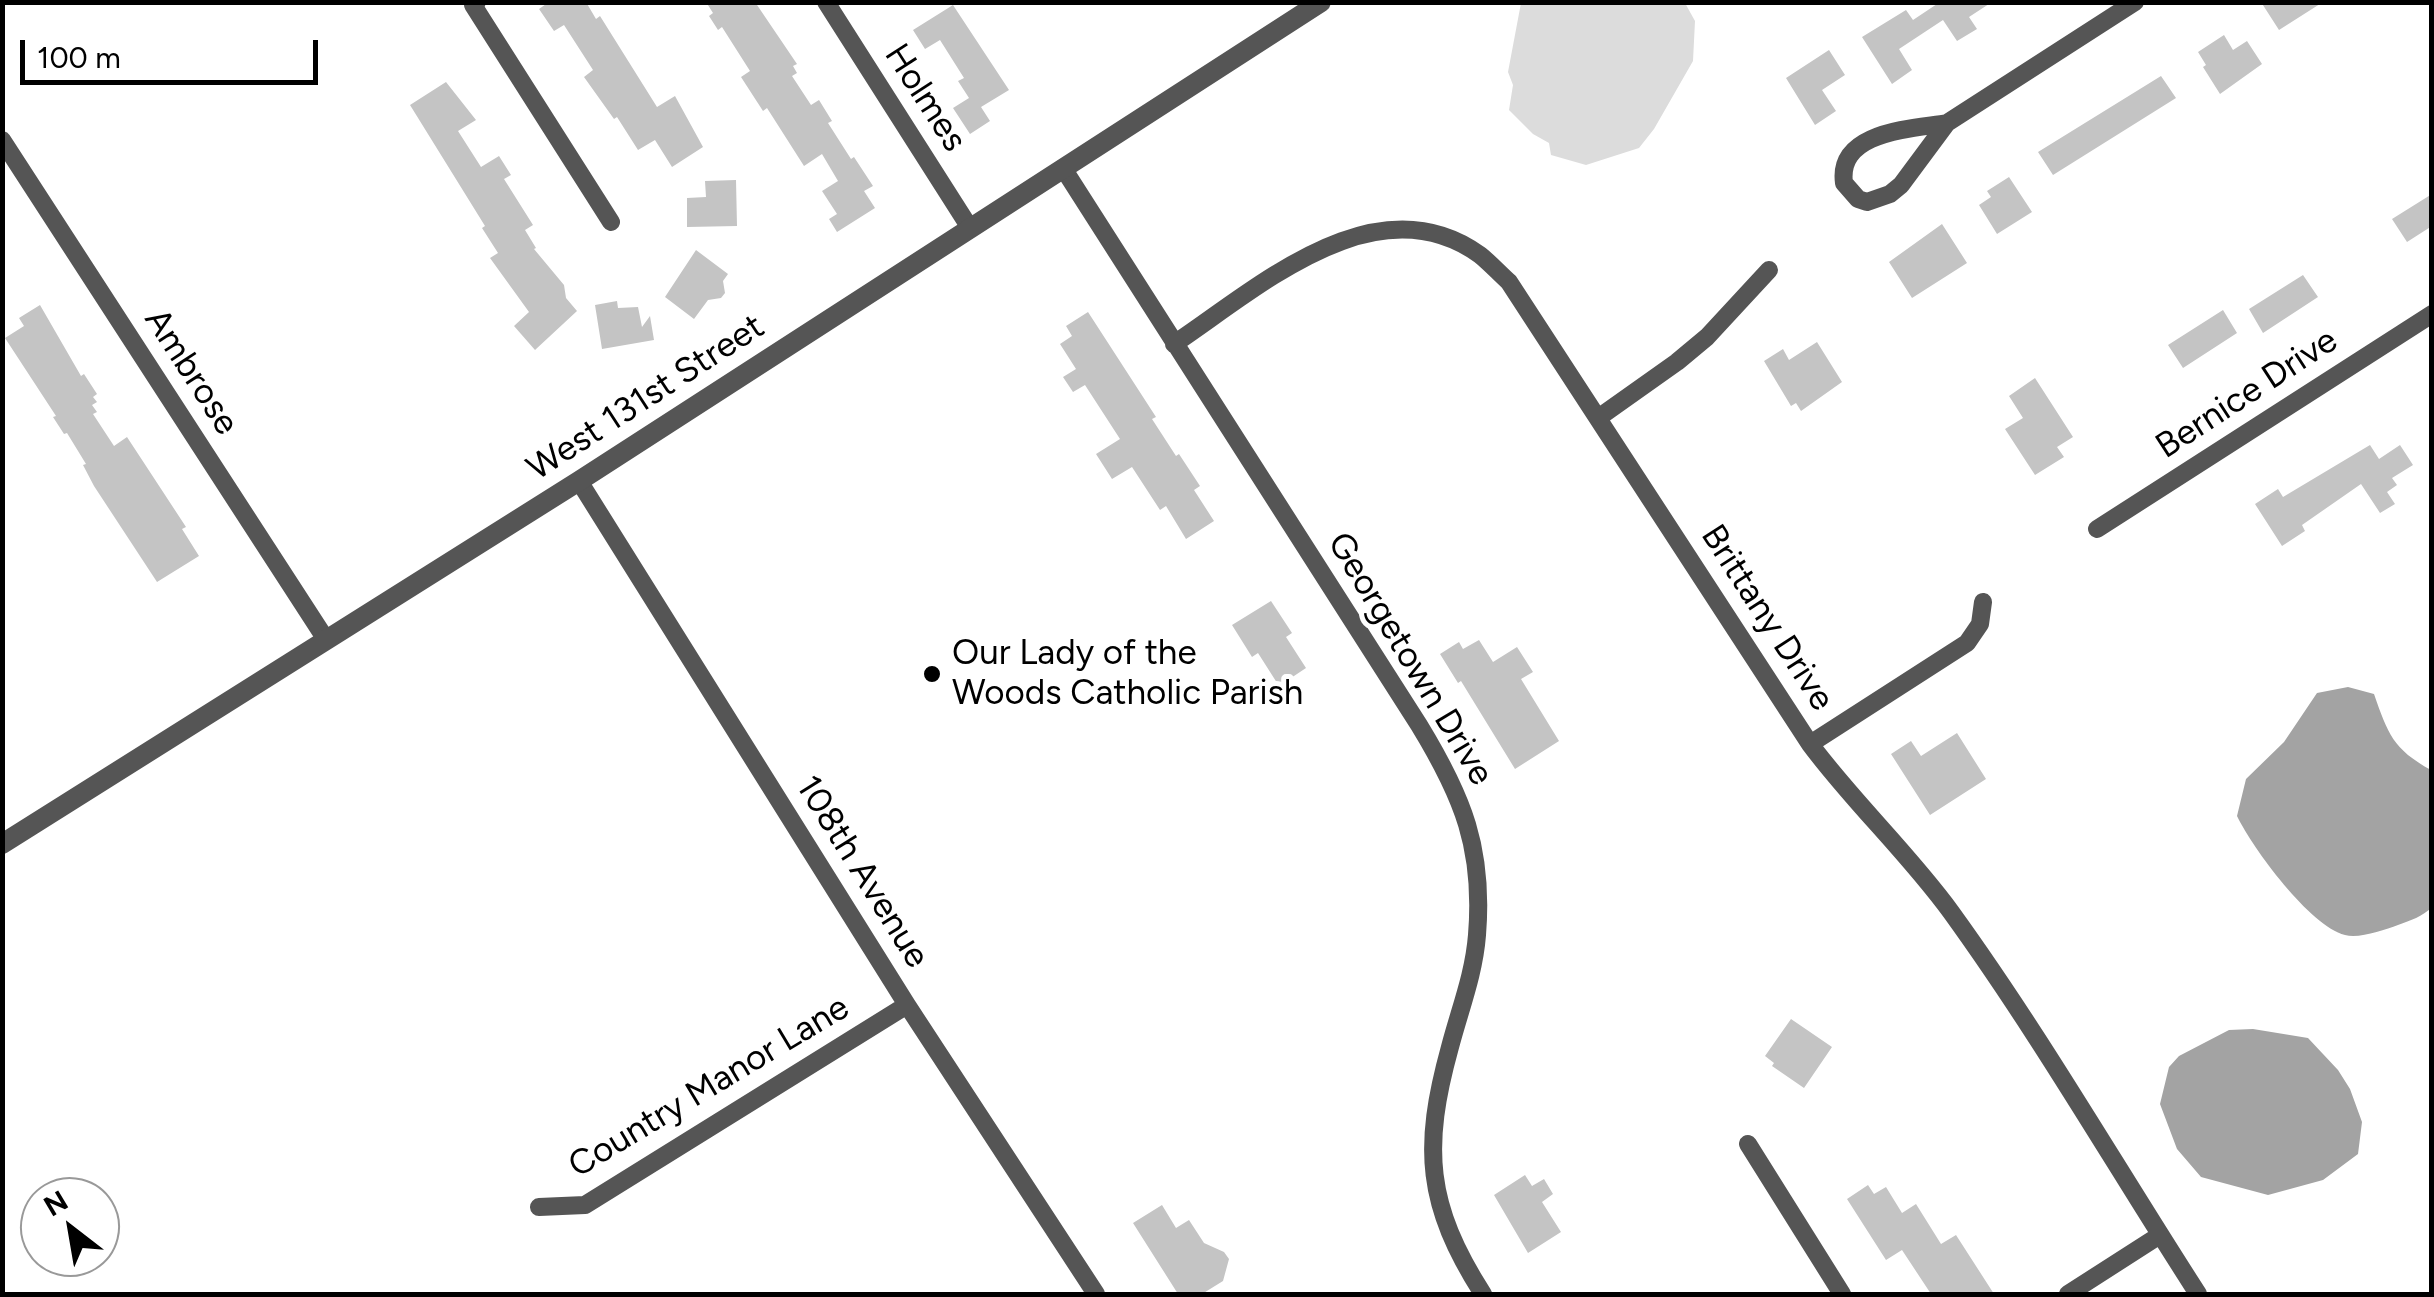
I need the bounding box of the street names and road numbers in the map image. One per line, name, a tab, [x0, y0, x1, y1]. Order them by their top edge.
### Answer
street label: Holmes	[875, 36, 975, 160]
street label: Ambrose	[135, 301, 247, 443]
street label: West 131st Street	[520, 306, 772, 490]
street label: Bernice Drive	[2149, 320, 2345, 468]
street label: Brittany Drive	[1691, 517, 1843, 719]
street label: Georgetown Drive	[1318, 525, 1502, 793]
street label: 108th Avenue	[786, 768, 938, 976]
street label: Country Manor Lane	[561, 987, 857, 1187]

